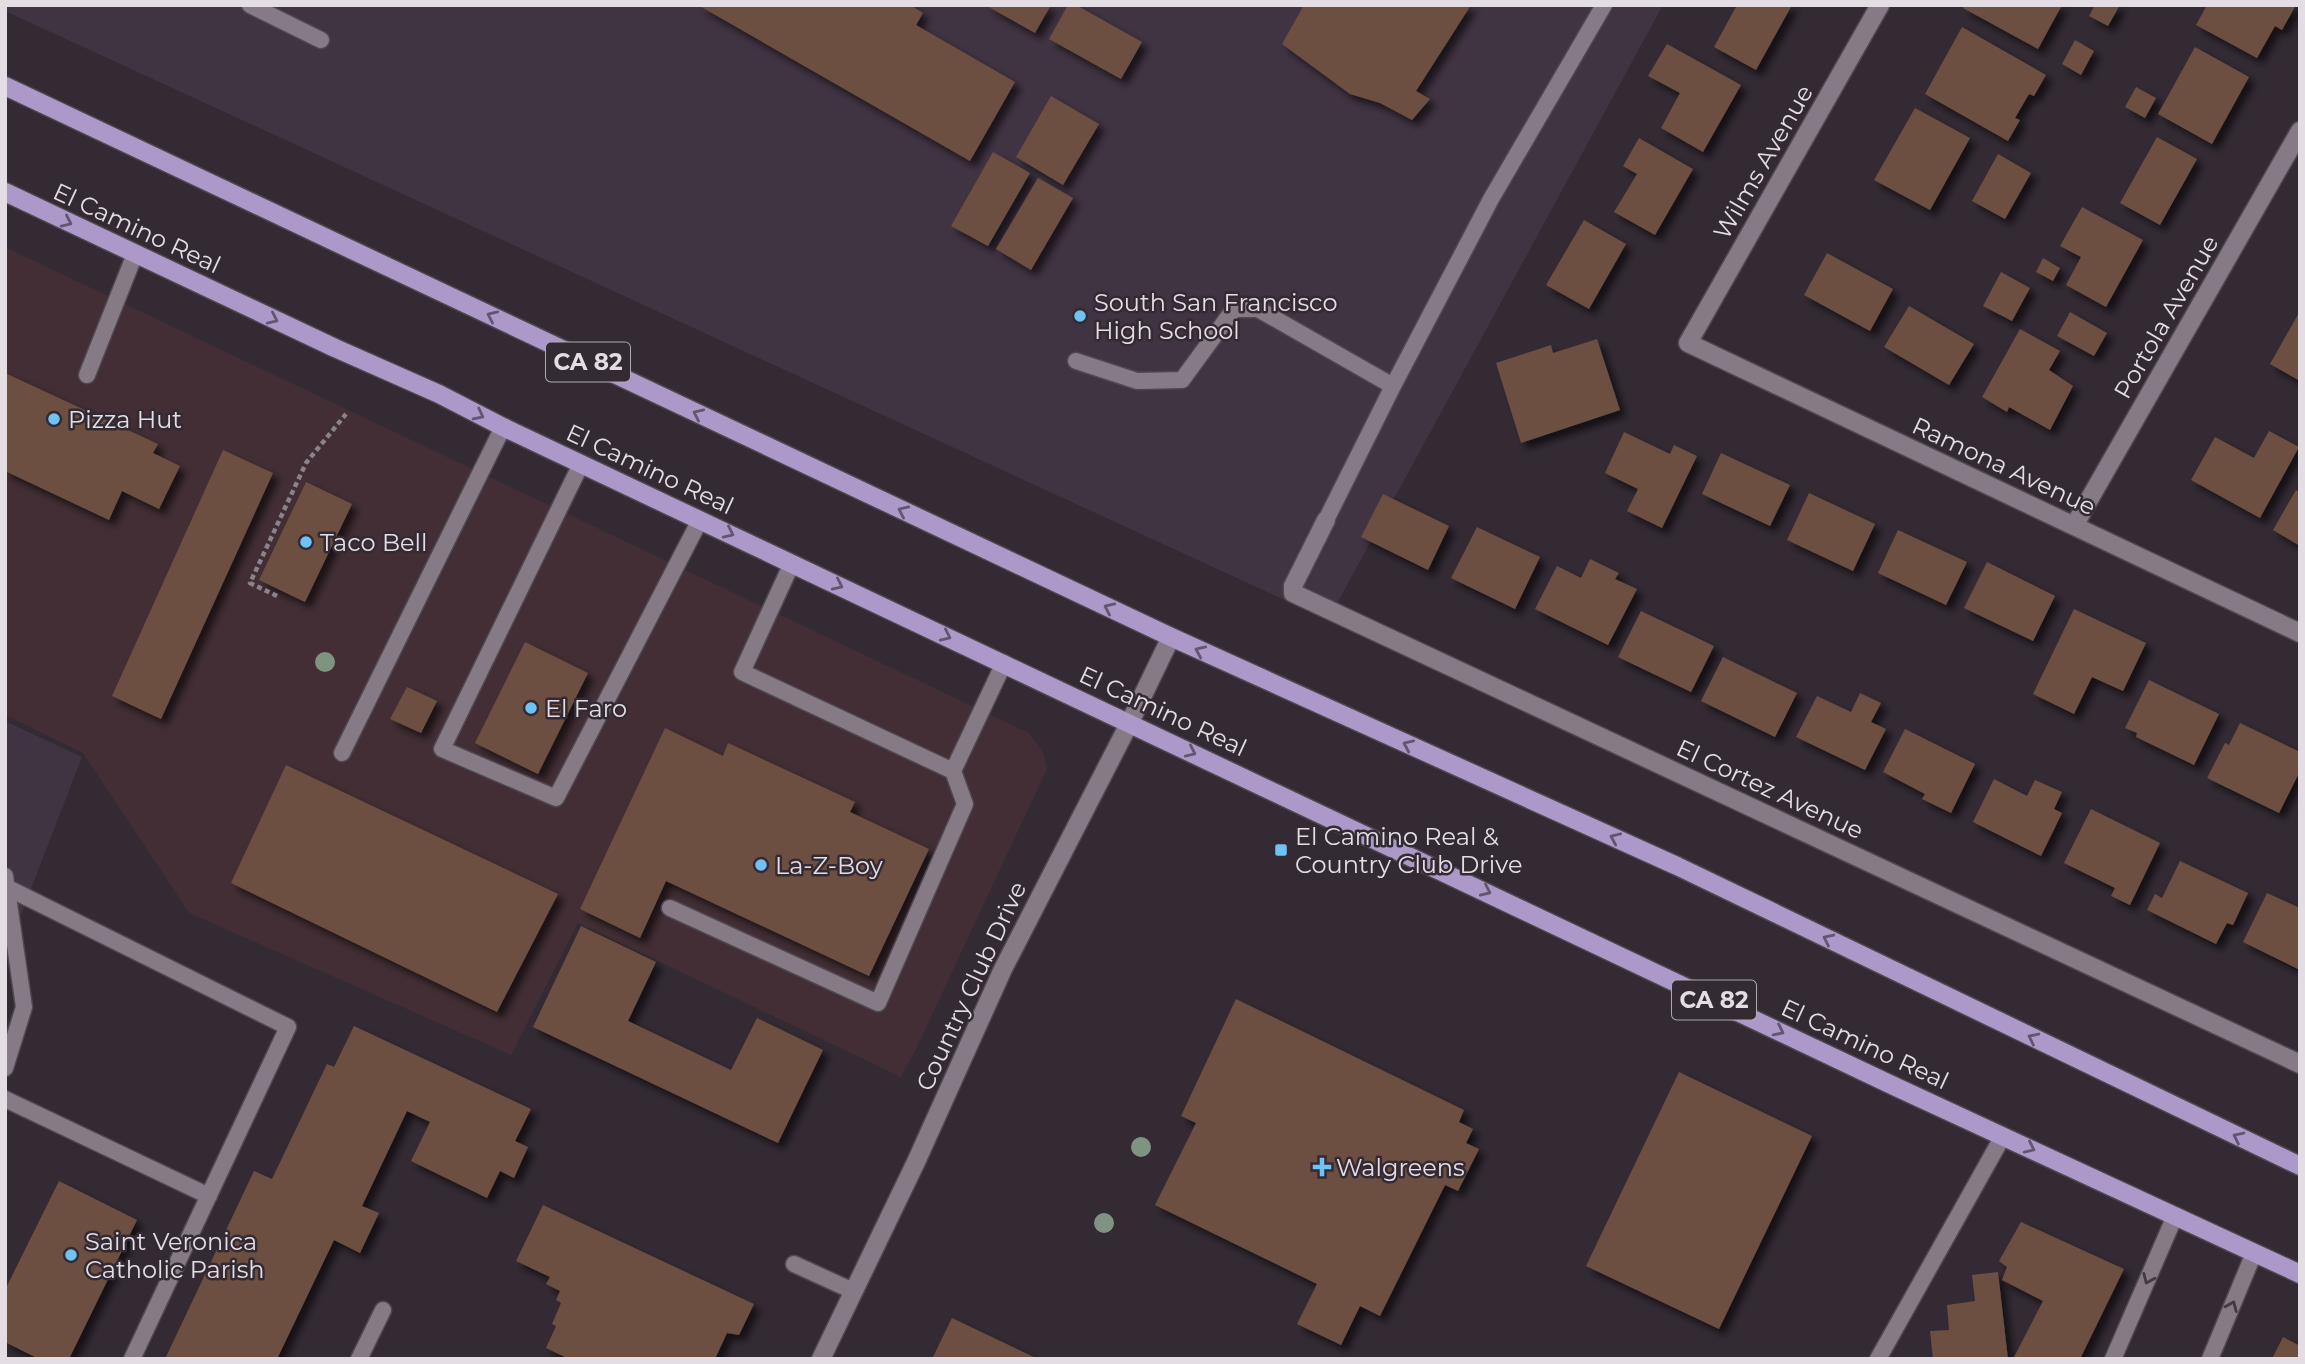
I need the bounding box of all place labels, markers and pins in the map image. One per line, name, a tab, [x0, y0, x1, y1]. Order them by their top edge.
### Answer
place label: South San Francisco High School	[1094, 288, 1337, 345]
marker: South San Francisco High School	[1072, 308, 1088, 324]
place label: Pizza Hut	[68, 405, 182, 434]
marker: Pizza Hut	[46, 411, 62, 427]
place label: Taco Bell	[320, 528, 427, 557]
marker: Taco Bell	[298, 534, 314, 550]
place label: El Faro	[545, 694, 627, 723]
marker: El Faro	[523, 700, 539, 716]
place label: El Camino Real & Country Club Drive	[1295, 822, 1522, 879]
marker: El Camino Real & Country Club Drive	[1273, 842, 1289, 858]
place label: La-Z-Boy	[775, 851, 883, 880]
marker: La-Z-Boy	[753, 857, 769, 873]
place label: Walgreens	[1336, 1153, 1465, 1182]
marker: Walgreens	[1314, 1159, 1330, 1175]
place label: Saint Veronica Catholic Parish	[85, 1227, 265, 1284]
marker: Saint Veronica Catholic Parish	[63, 1247, 79, 1263]

